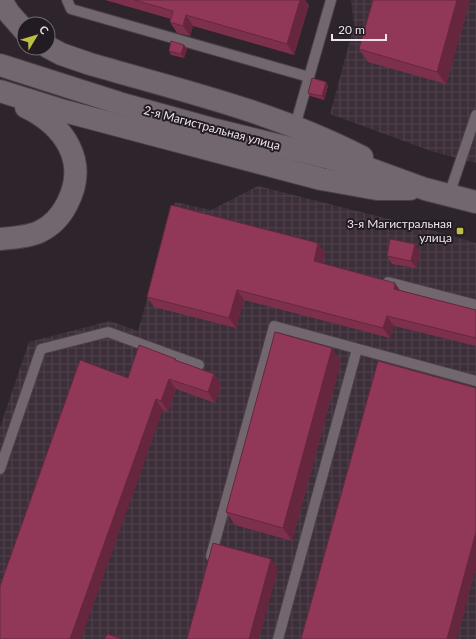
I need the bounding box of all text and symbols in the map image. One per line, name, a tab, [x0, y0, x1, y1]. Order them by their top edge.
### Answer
north arrow	[16, 16, 56, 56]
scale bar	[332, 16, 386, 42]
text: 20 m	[338, 22, 365, 37]
text: С	[37, 23, 52, 37]
street label: 2-я Магистральная улица	[142, 102, 282, 153]
place label: 3-я Магистральная улица	[347, 216, 452, 245]
marker: 3-я Магистральная улица	[455, 226, 465, 236]

